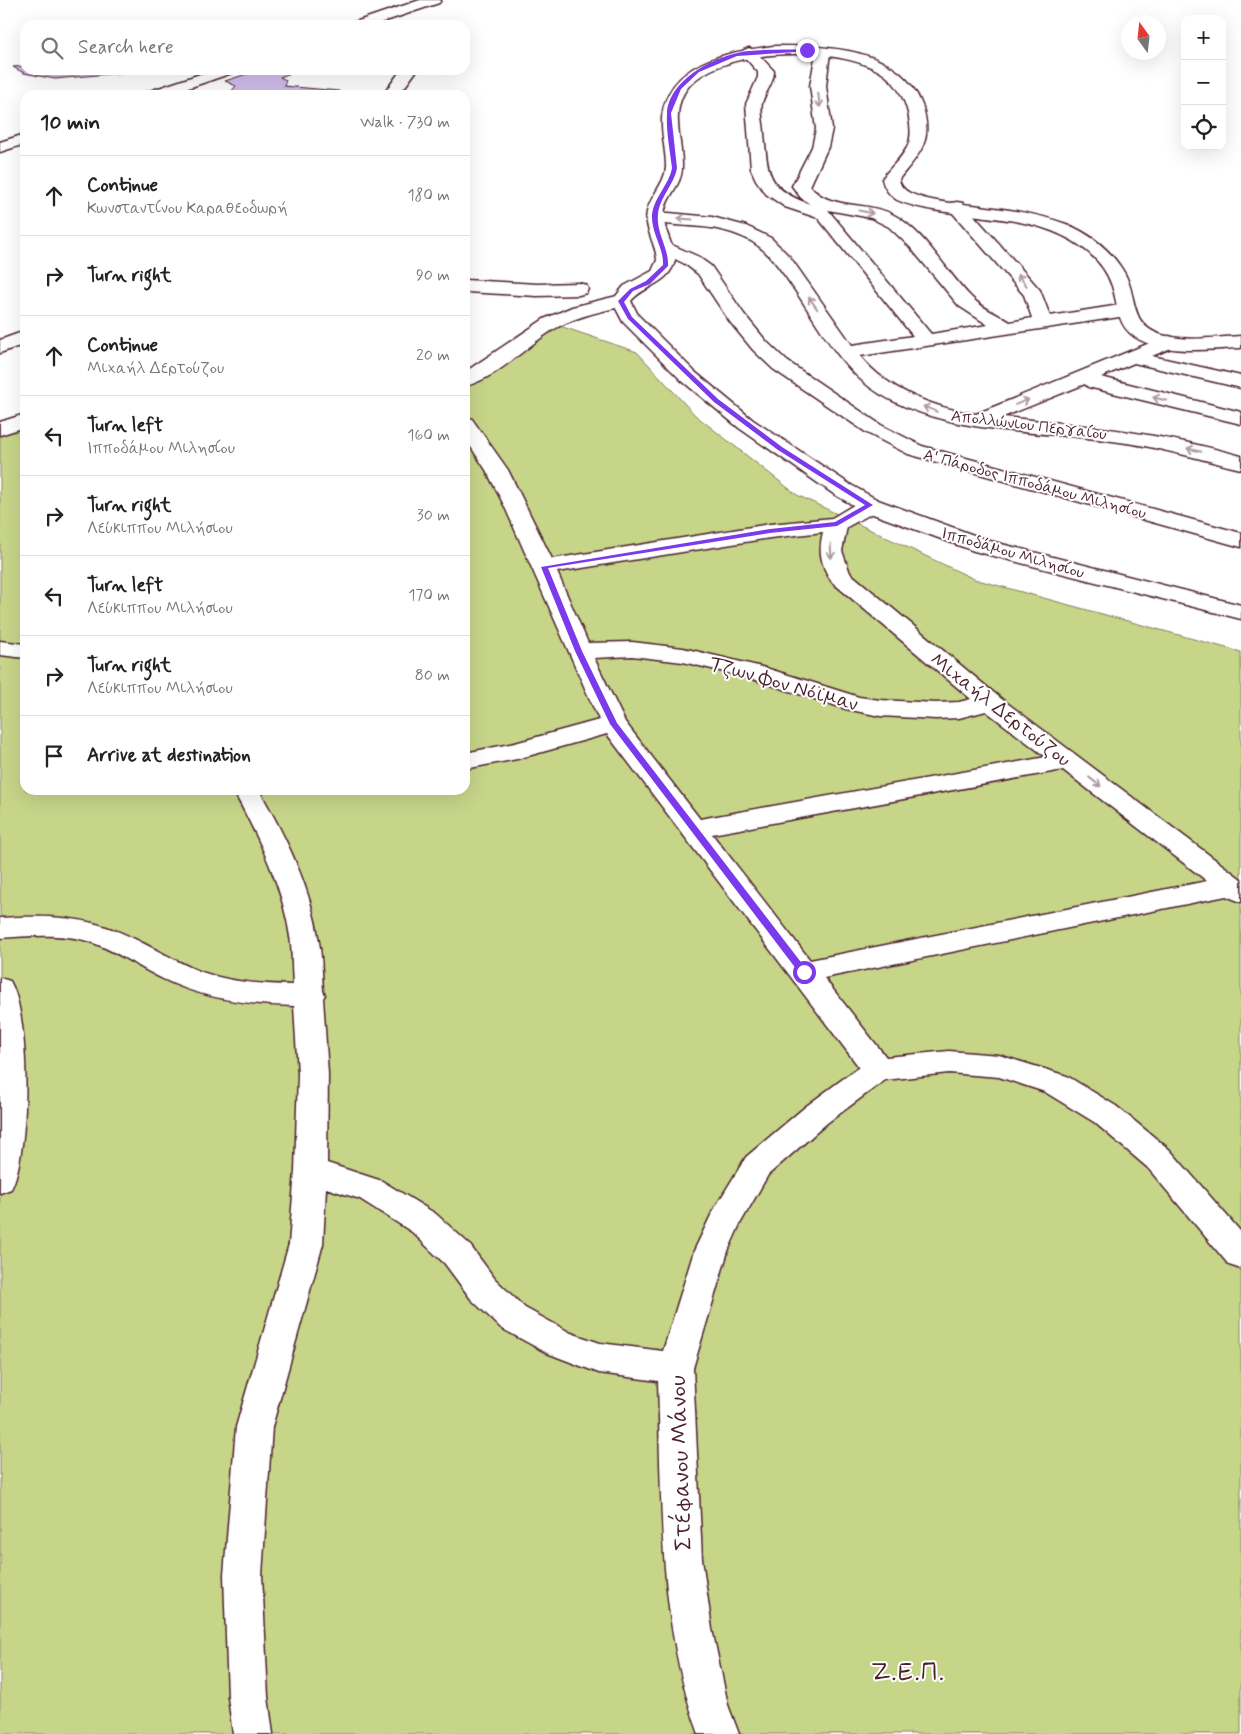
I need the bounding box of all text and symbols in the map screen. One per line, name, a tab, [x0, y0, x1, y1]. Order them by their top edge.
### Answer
north arrow	[1121, 15, 1166, 60]
map controls	[1181, 15, 1226, 150]
button: +	[1181, 15, 1226, 60]
search box	[20, 20, 470, 75]
icon: search	[38, 34, 66, 62]
text: Search here	[78, 35, 174, 60]
route end	[796, 39, 819, 62]
button: −	[1181, 60, 1226, 105]
one-way arrow	[814, 92, 824, 108]
button: locate	[1181, 105, 1226, 150]
text: 10 min	[40, 109, 100, 137]
text: Walk · 730 m	[360, 112, 450, 133]
text: Continue	[87, 173, 158, 198]
icon: ahead	[40, 182, 68, 210]
text: 180 m	[407, 185, 450, 206]
text: Κωνσταντίνου Καραθεοδωρή	[87, 198, 288, 219]
one-way arrow	[857, 208, 873, 217]
one-way arrow	[677, 214, 693, 223]
icon: right	[40, 262, 68, 290]
text: Turn right	[87, 263, 171, 288]
text: 90 m	[416, 265, 450, 286]
one-way arrow	[1016, 274, 1027, 287]
one-way arrow	[808, 297, 818, 311]
text: Continue	[87, 333, 158, 358]
icon: ahead	[40, 342, 68, 370]
text: 20 m	[416, 345, 450, 366]
text: Μιχαήλ Δερτούζου	[87, 358, 224, 379]
one-way arrow	[1152, 394, 1168, 403]
one-way arrow	[1014, 397, 1029, 407]
one-way arrow	[923, 404, 938, 413]
street label: Απολλώνιου Περγαίου	[950, 406, 1108, 445]
text: Turn left	[87, 413, 163, 438]
icon: left	[40, 422, 68, 450]
text: 160 m	[407, 425, 450, 446]
text: Ιπποδάμου Μιλησίου	[87, 438, 235, 459]
street label: Α' Πάροδος Ιπποδάμου Μιλησίου	[921, 445, 1148, 524]
one-way arrow	[1187, 445, 1203, 454]
text: Turn right	[87, 493, 171, 518]
icon: right	[40, 502, 68, 530]
text: 30 m	[417, 505, 450, 526]
text: Λεύκιππου Μιλήσιου	[87, 518, 233, 539]
street label: Ιπποδάμου Μιλησίου	[939, 523, 1087, 584]
one-way arrow	[827, 543, 836, 559]
text: Turn left	[87, 573, 163, 598]
icon: left	[40, 582, 68, 610]
text: 170 m	[408, 585, 450, 606]
text: Λεύκιππου Μιλήσιου	[87, 598, 233, 619]
street label: Μιχαήλ Δερτούζου	[924, 647, 1076, 774]
street label: Τζων Φον Νόϊμαν	[706, 650, 861, 719]
text: Turn right	[87, 653, 171, 678]
icon: right	[40, 662, 68, 690]
text: 80 m	[415, 665, 450, 686]
text: Λεύκιππου Μιλήσιου	[87, 678, 233, 699]
icon: arrive	[40, 742, 68, 770]
text: Arrive at destination	[87, 743, 251, 768]
one-way arrow	[1088, 776, 1101, 787]
route start	[793, 961, 816, 984]
street label: Στέφανου Μάνου	[662, 1374, 700, 1551]
district label: Ζ.Ε.Π.	[871, 1656, 945, 1690]

